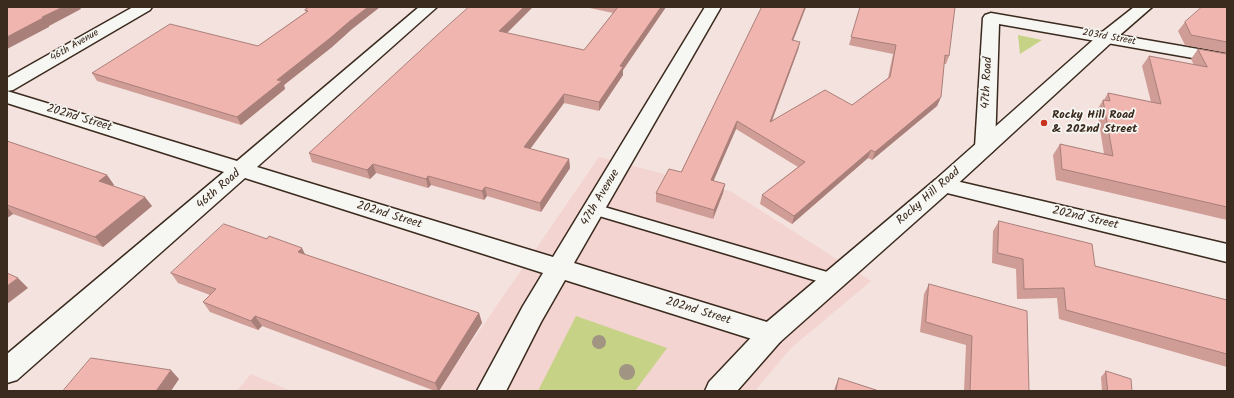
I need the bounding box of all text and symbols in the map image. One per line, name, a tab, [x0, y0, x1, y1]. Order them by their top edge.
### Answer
street label: 46th Avenue	[49, 27, 101, 65]
street label: 203rd Street	[1081, 27, 1137, 49]
street label: 47th Road	[979, 57, 997, 109]
street label: 202nd Street	[45, 102, 113, 136]
place label: Rocky Hill Road & 202nd Street	[1052, 109, 1137, 137]
marker: Rocky Hill Road & 202nd Street	[1039, 118, 1049, 128]
street label: Rocky Hill Road	[894, 165, 964, 229]
street label: 46th Road	[194, 167, 244, 213]
street label: 47th Avenue	[579, 167, 623, 229]
street label: 202nd Street	[355, 199, 423, 233]
street label: 202nd Street	[1050, 204, 1120, 234]
street label: 202nd Street	[664, 295, 732, 329]

